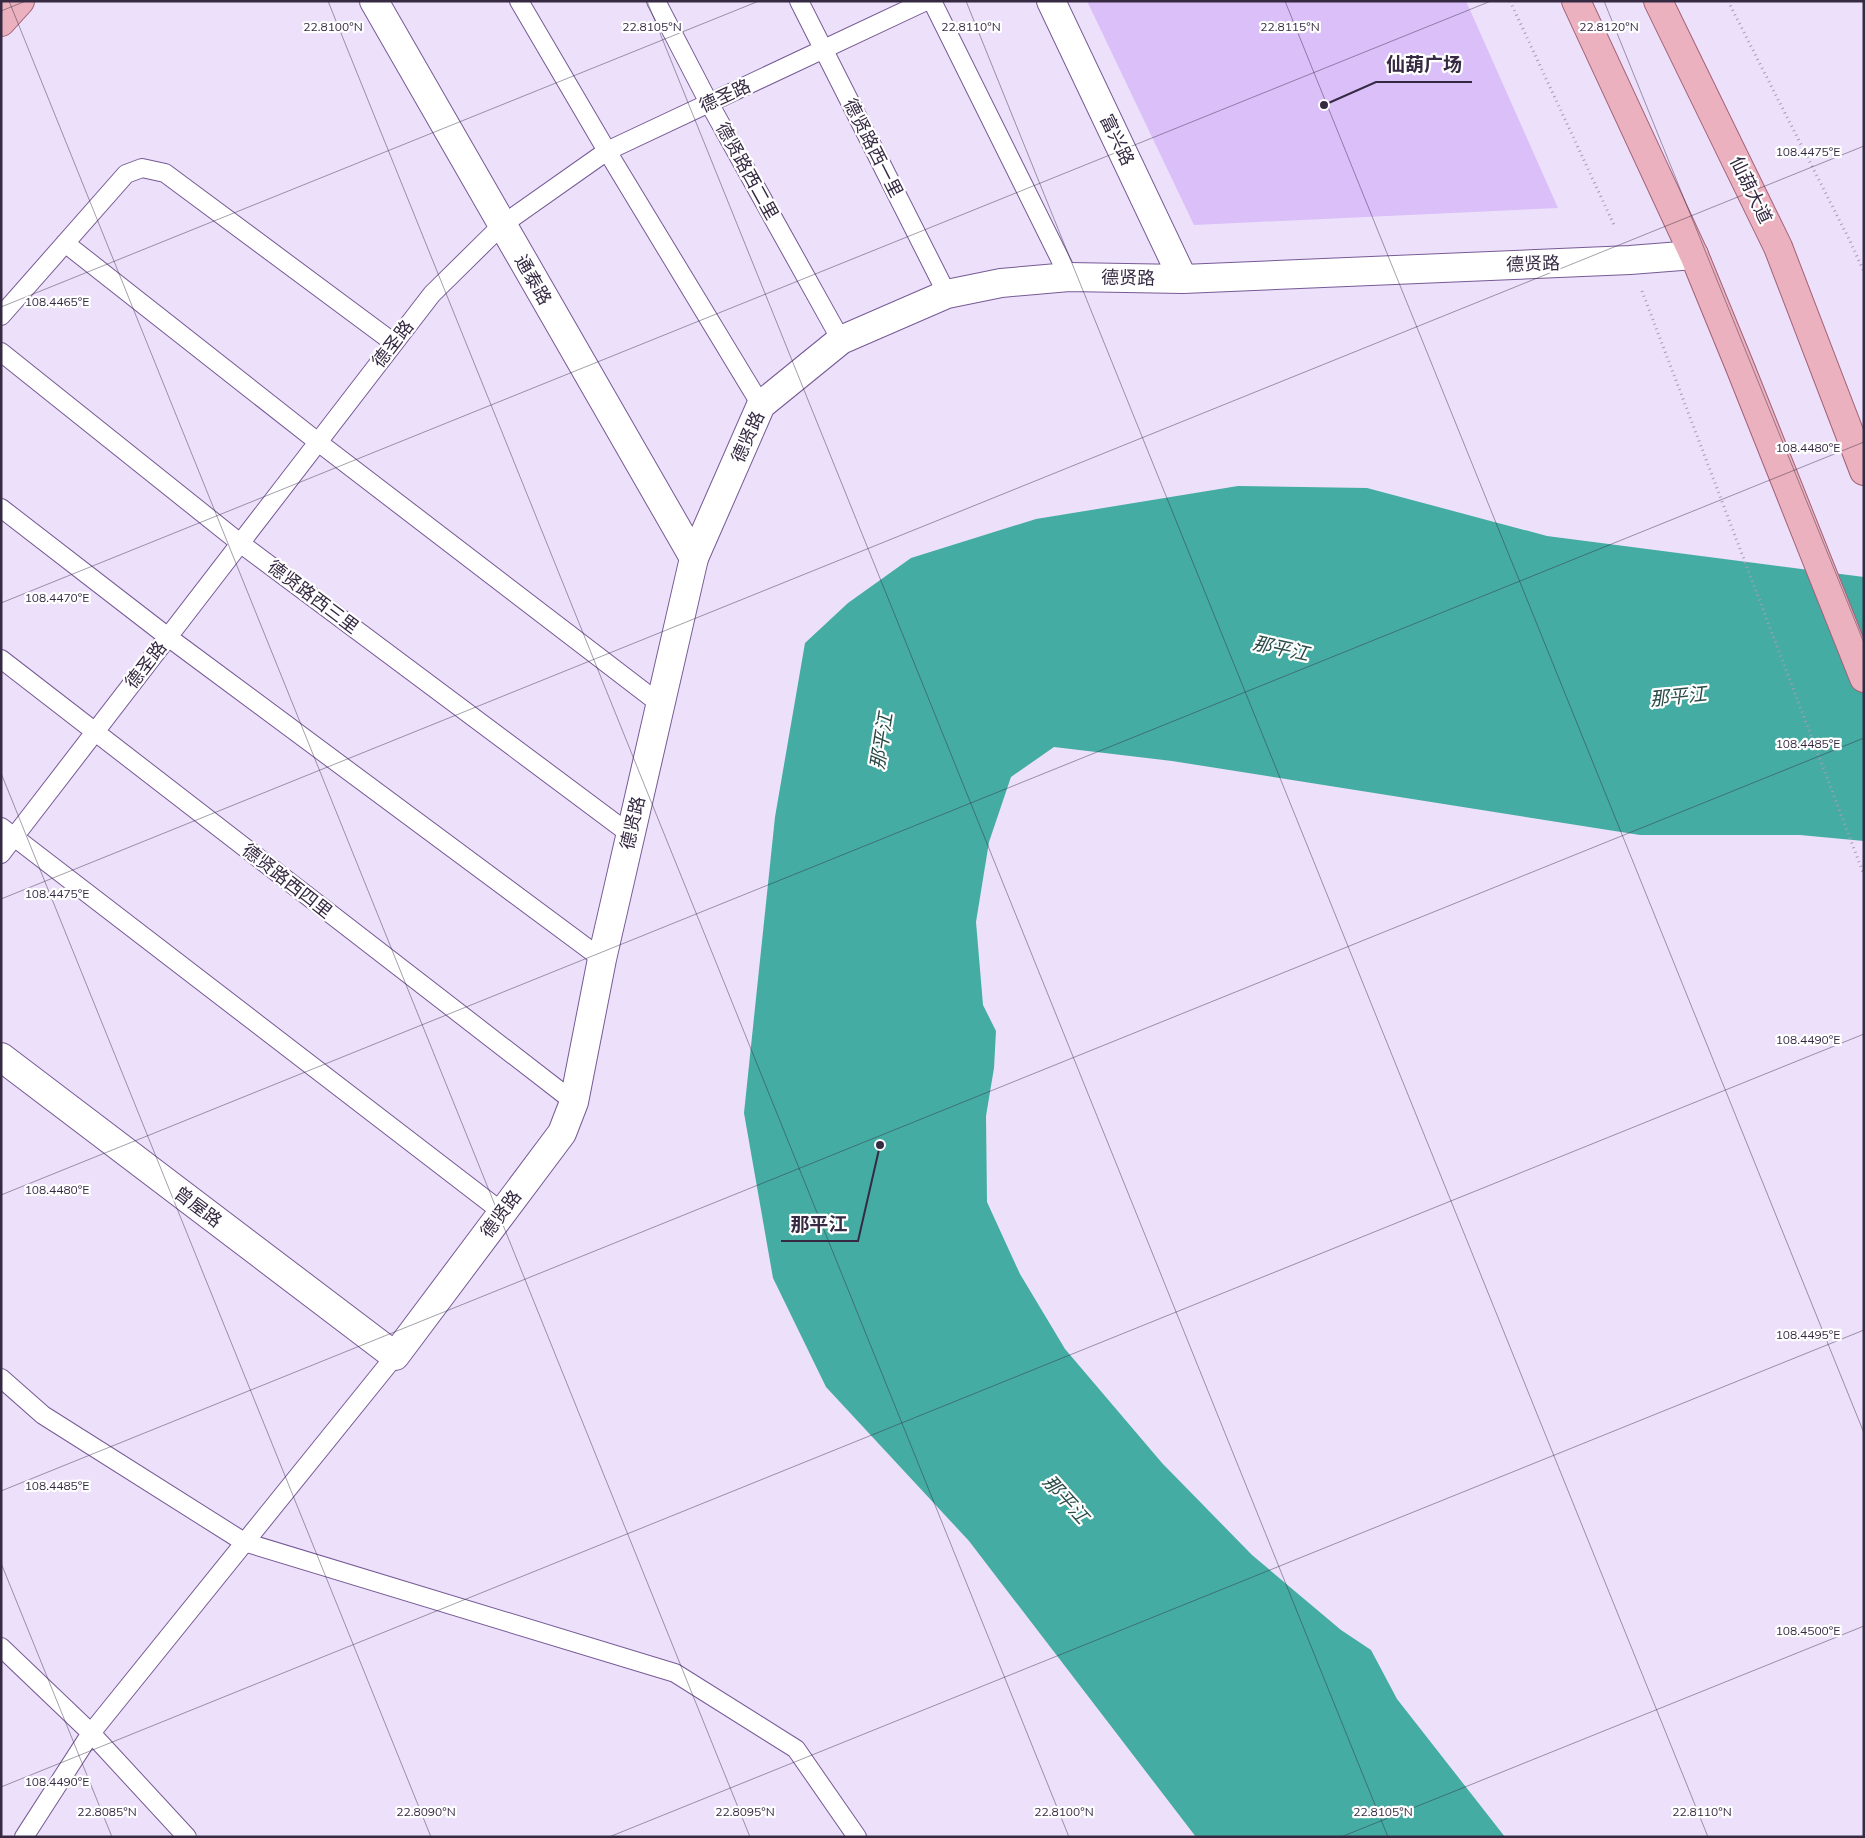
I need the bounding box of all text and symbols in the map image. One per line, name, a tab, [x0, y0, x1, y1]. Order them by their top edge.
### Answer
text: 22.8100°N	[303, 19, 363, 34]
text: 22.8105°N	[622, 19, 682, 34]
text: 22.8110°N	[941, 19, 1001, 34]
text: 22.8115°N	[1260, 19, 1320, 34]
text: 22.8120°N	[1579, 19, 1639, 34]
callout: 仙葫广场	[1376, 48, 1472, 82]
text: 仙葫广场	[1386, 52, 1462, 76]
street label: 德圣路	[695, 74, 754, 117]
street label: 德贤路西一里	[839, 94, 908, 201]
street label: 富兴路	[1095, 110, 1140, 169]
street label: 德贤路西二里	[711, 118, 784, 224]
text: 108.4475°E	[1776, 144, 1840, 159]
street label: 仙葫大道	[1725, 152, 1778, 227]
street label: 通泰路	[510, 251, 557, 309]
street label: 德贤路	[1506, 251, 1560, 276]
street label: 德贤路	[1101, 266, 1155, 289]
text: 108.4465°E	[25, 294, 89, 309]
street label: 德圣路	[367, 315, 418, 372]
street label: 德贤路	[726, 407, 769, 466]
text: 108.4480°E	[1776, 440, 1840, 455]
street label: 德贤路西三里	[263, 555, 363, 638]
text: 108.4470°E	[25, 590, 89, 605]
water label: 那平江	[1251, 630, 1313, 666]
street label: 德圣路	[120, 636, 171, 693]
water label: 那平江	[1648, 681, 1710, 711]
water label: 那平江	[865, 709, 898, 771]
text: 108.4485°E	[1776, 736, 1840, 751]
street label: 德贤路	[615, 794, 650, 852]
street label: 德贤路西四里	[238, 838, 337, 923]
text: 108.4475°E	[25, 886, 89, 901]
text: 108.4490°E	[1776, 1032, 1840, 1047]
street label: 曾屋路	[170, 1181, 227, 1232]
text: 108.4480°E	[25, 1182, 89, 1197]
street label: 德贤路	[475, 1185, 526, 1242]
callout: 那平江	[781, 1207, 858, 1241]
text: 那平江	[790, 1212, 848, 1236]
text: 108.4495°E	[1776, 1327, 1840, 1342]
water label: 那平江	[1038, 1470, 1095, 1530]
text: 108.4485°E	[25, 1478, 89, 1493]
text: 108.4500°E	[1776, 1623, 1840, 1638]
text: 108.4490°E	[25, 1774, 89, 1789]
text: 22.8085°N	[77, 1804, 137, 1819]
text: 22.8090°N	[396, 1804, 456, 1819]
text: 22.8095°N	[715, 1804, 775, 1819]
text: 22.8100°N	[1034, 1804, 1094, 1819]
text: 22.8105°N	[1353, 1804, 1413, 1819]
text: 22.8110°N	[1672, 1804, 1732, 1819]

